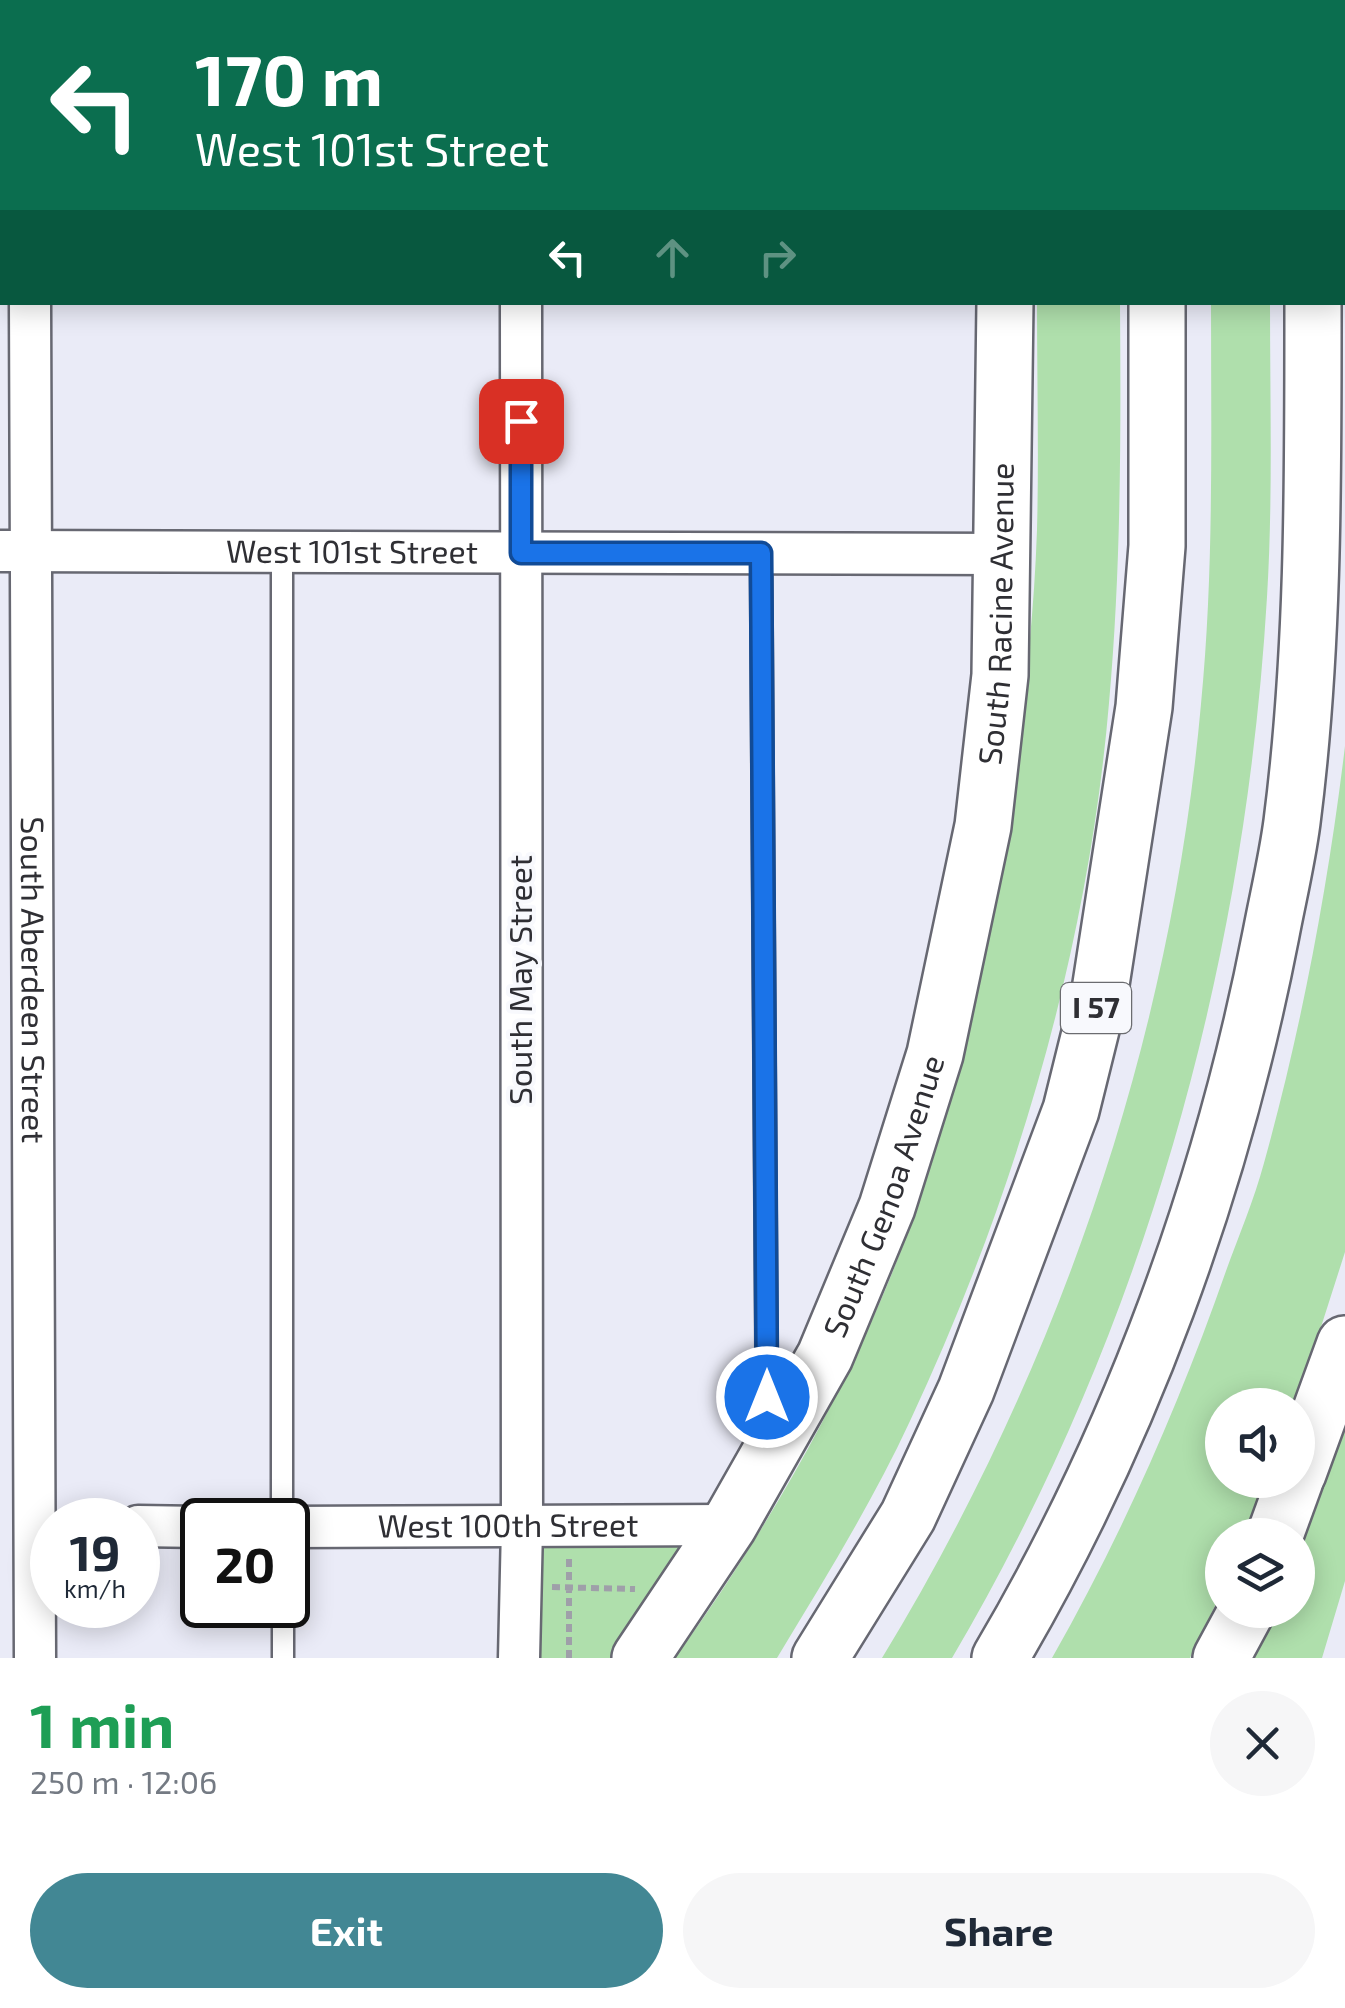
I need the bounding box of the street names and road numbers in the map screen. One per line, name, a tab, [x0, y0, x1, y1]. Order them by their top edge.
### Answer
street label: South Racine Avenue	[969, 462, 1020, 767]
street label: West 101st Street	[226, 531, 478, 569]
street label: South Aberdeen Street	[15, 816, 54, 1143]
street label: South May Street	[500, 855, 538, 1105]
road number: I 57	[1061, 983, 1131, 1033]
street label: South Genoa Avenue	[814, 1050, 951, 1342]
street label: West 100th Street	[377, 1504, 638, 1544]

